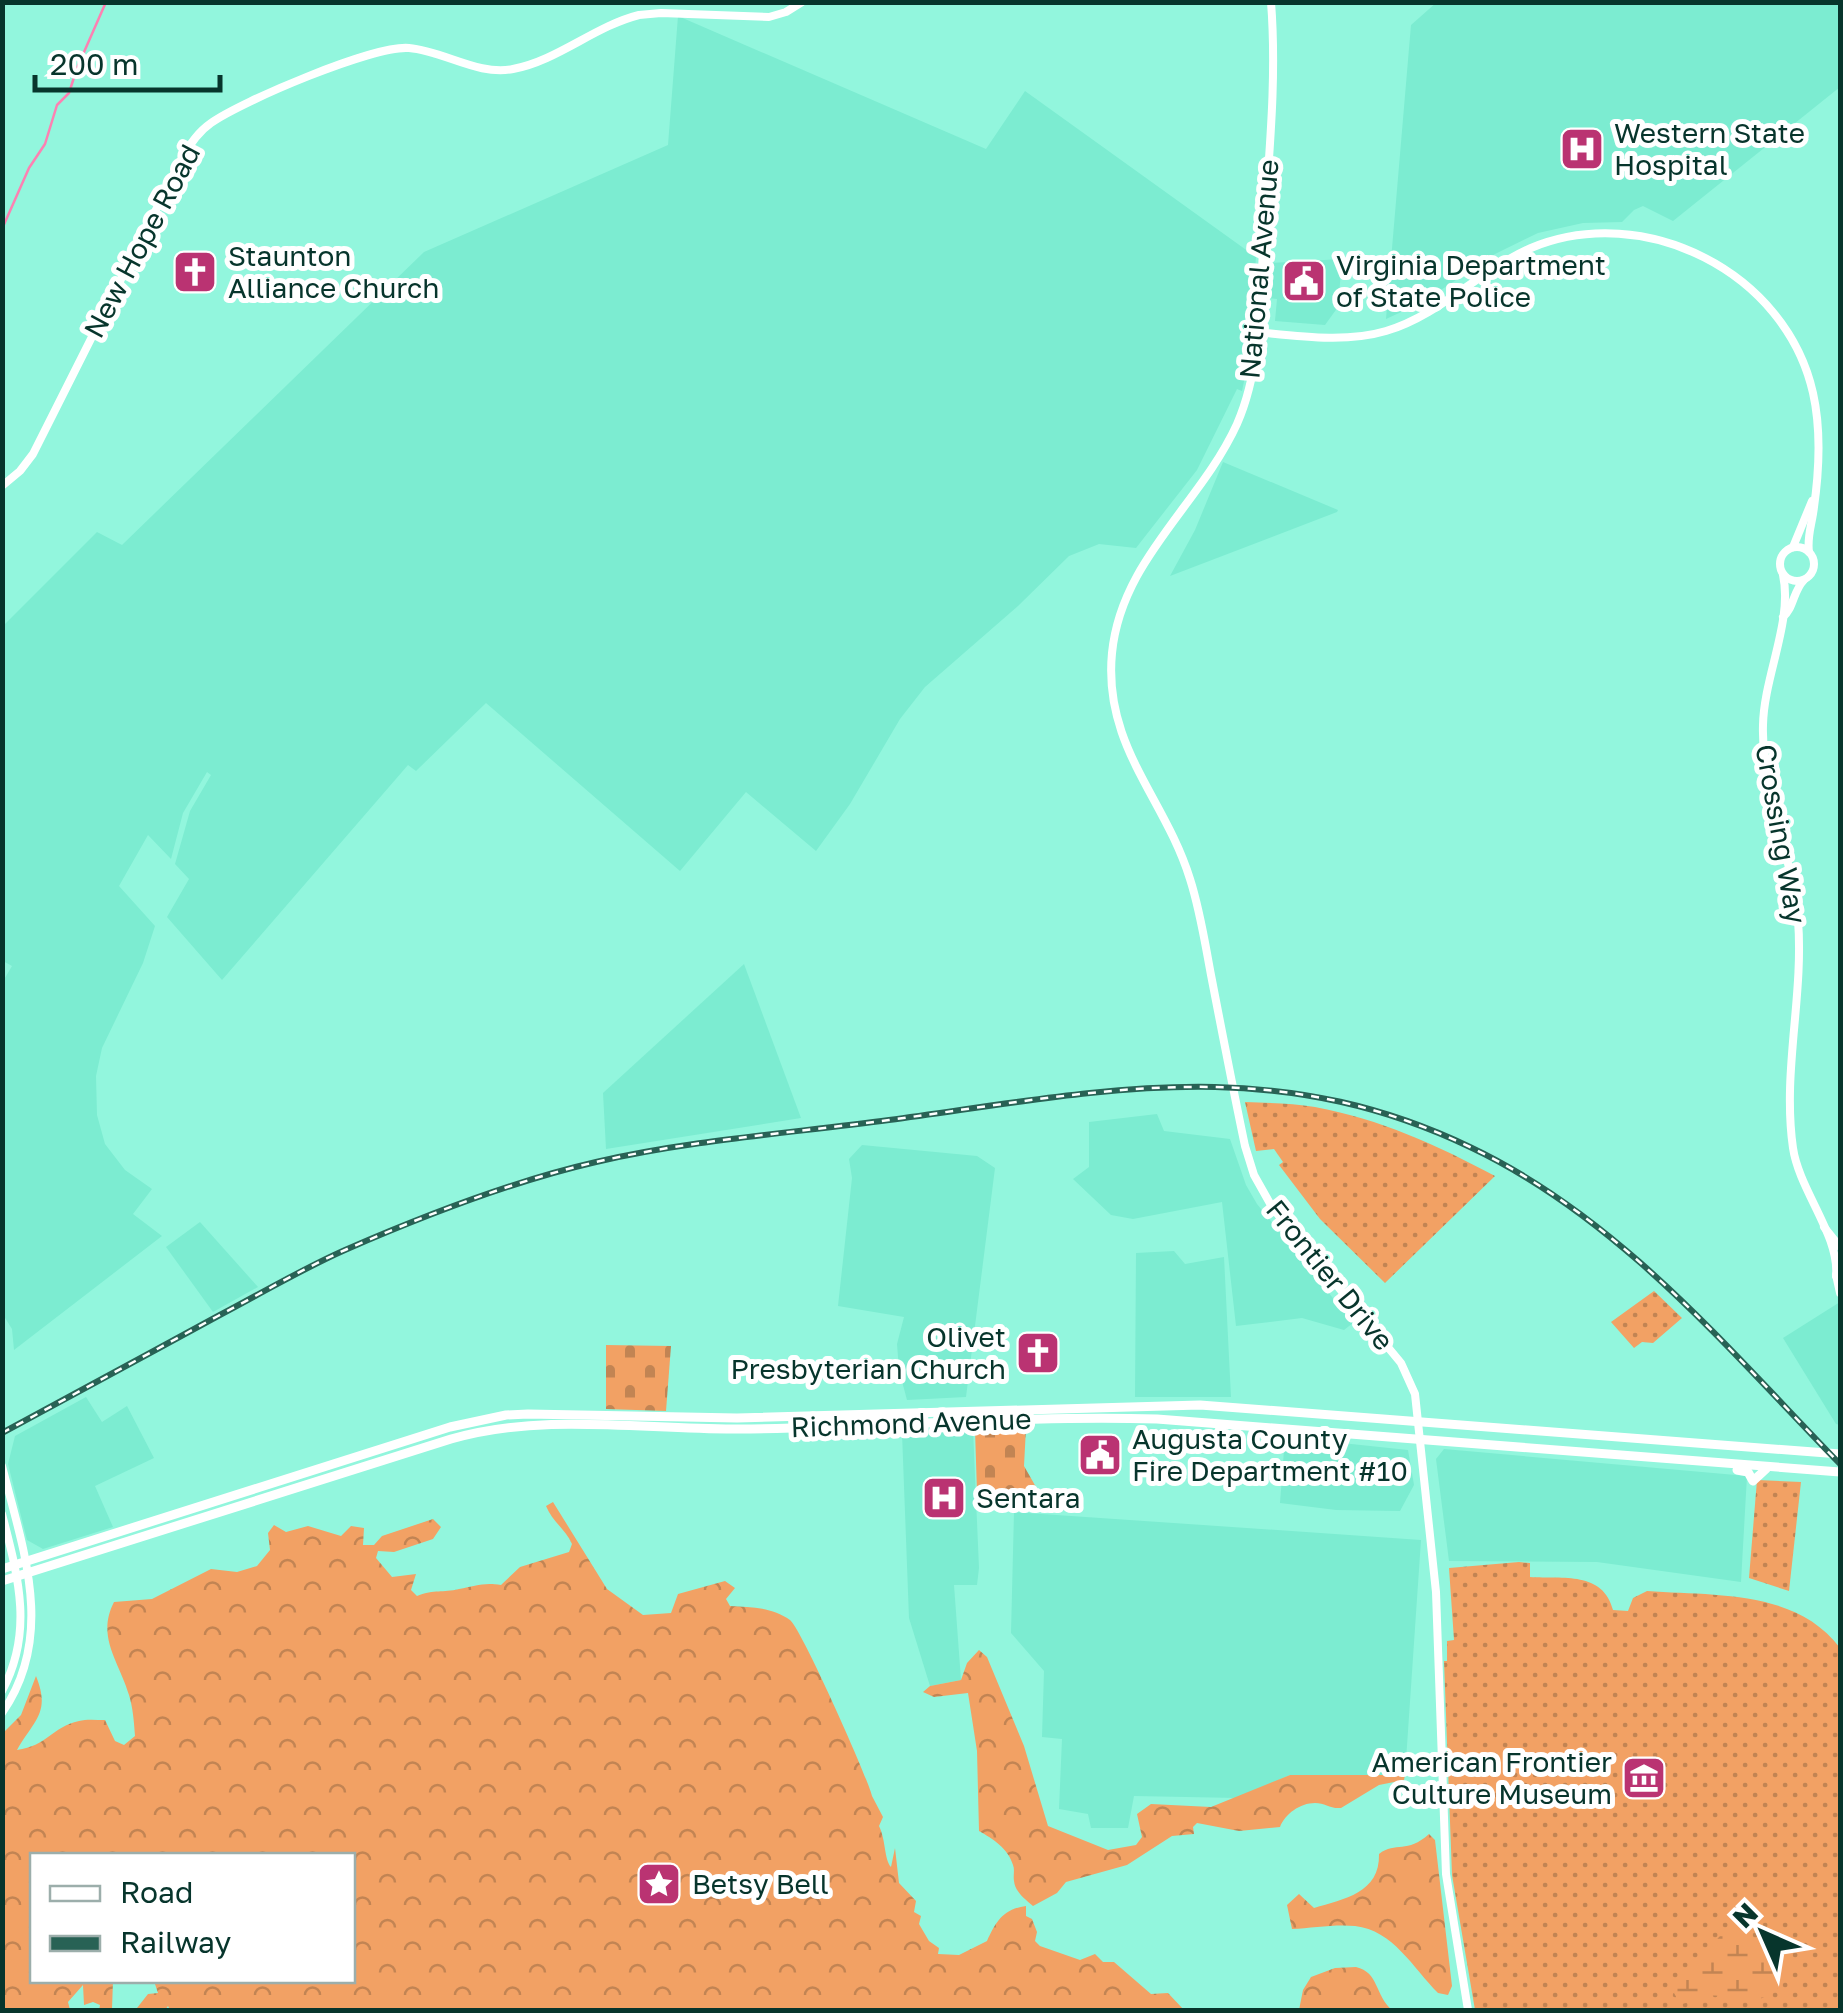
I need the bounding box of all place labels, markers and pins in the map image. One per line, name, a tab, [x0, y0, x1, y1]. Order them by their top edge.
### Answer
place label: Western State Hospital	[1614, 116, 1805, 181]
hospital icon: Western State Hospital	[1559, 126, 1605, 172]
place label: Staunton Alliance Church	[228, 239, 440, 304]
place label: Virginia Department of State Police	[1336, 248, 1606, 313]
church icon: Staunton Alliance Church	[172, 249, 218, 295]
public building icon: Virginia Department of State Police	[1281, 258, 1327, 304]
place label: Olivet Presbyterian Church	[731, 1320, 1006, 1385]
church icon: Olivet Presbyterian Church	[1015, 1330, 1061, 1376]
place label: Augusta County Fire Department #10	[1132, 1422, 1408, 1487]
public building icon: Augusta County Fire Department #10	[1077, 1432, 1123, 1478]
hospital icon: Sentara	[921, 1475, 967, 1521]
place label: Sentara	[976, 1481, 1081, 1514]
place label: American Frontier Culture Museum	[1372, 1745, 1612, 1810]
museum icon: American Frontier Culture Museum	[1621, 1755, 1667, 1801]
place icon: Betsy Bell	[636, 1861, 682, 1907]
place label: Betsy Bell	[692, 1867, 829, 1900]

